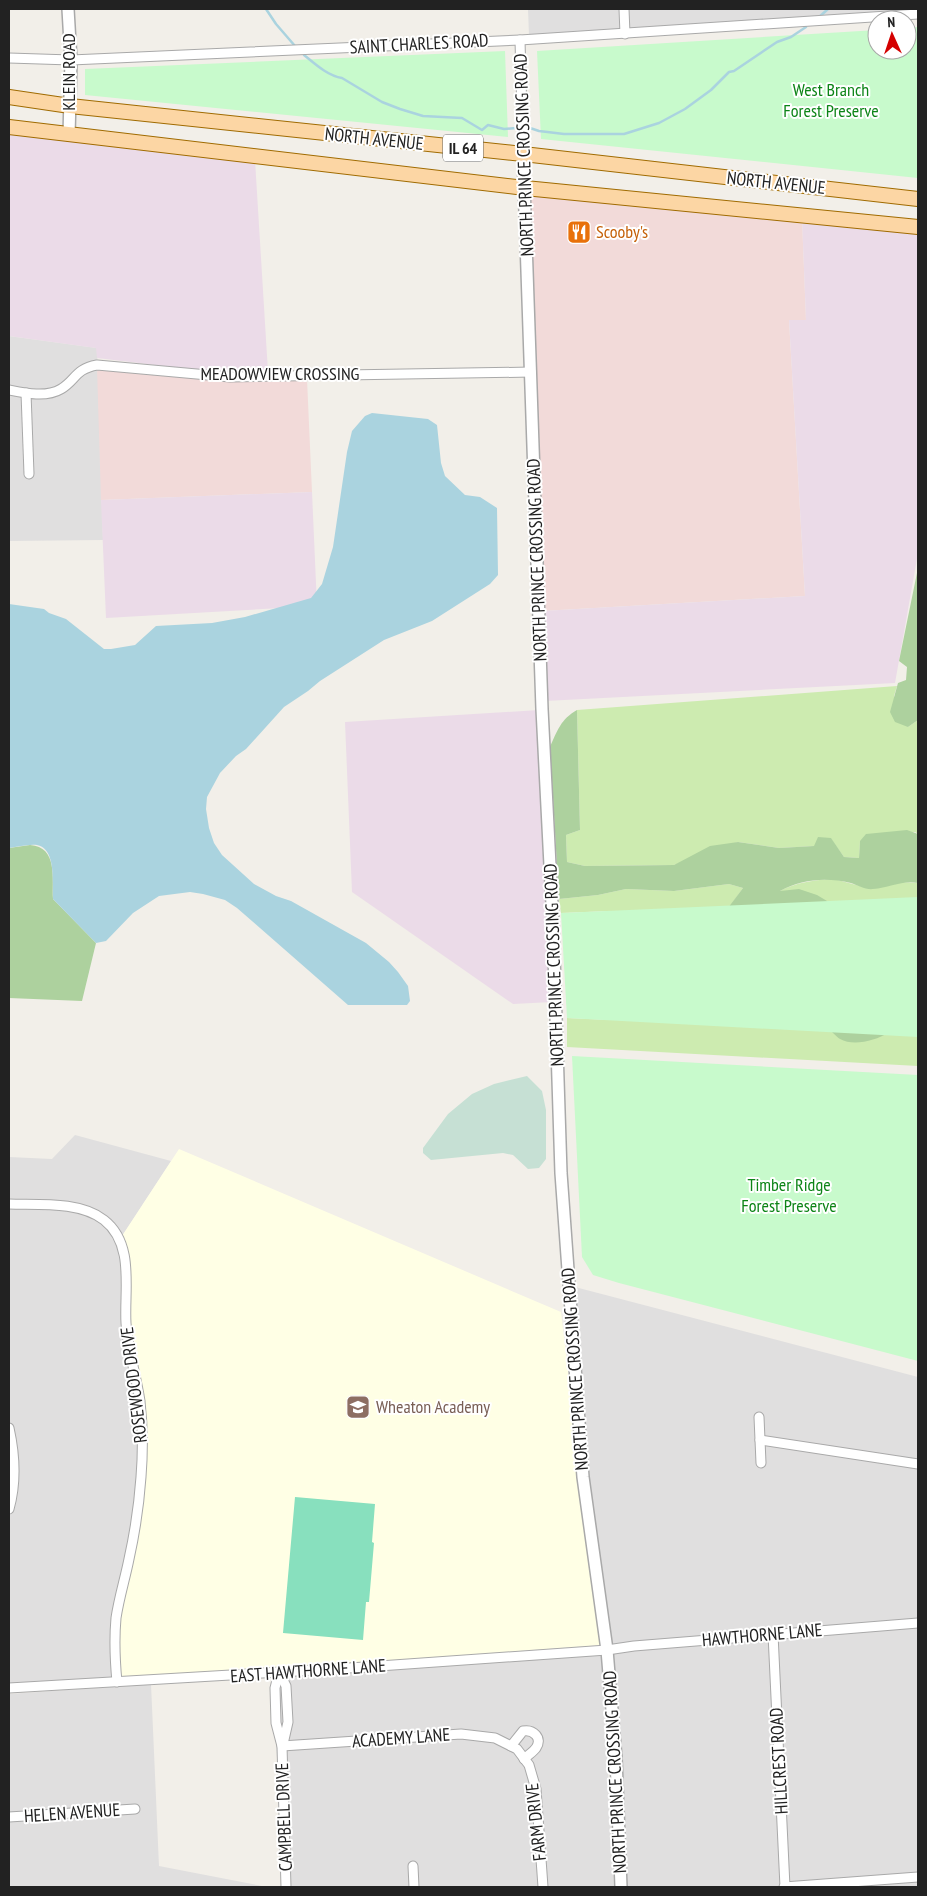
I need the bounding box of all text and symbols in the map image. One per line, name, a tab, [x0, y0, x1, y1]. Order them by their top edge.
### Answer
north arrow	[867, 10, 917, 60]
text: N	[887, 13, 896, 31]
street label: SAINT CHARLES ROAD	[349, 28, 489, 59]
street label: KLEIN ROAD	[57, 33, 80, 111]
street label: NORTH PRINCE CROSSING ROAD	[508, 53, 539, 257]
park label: West Branch Forest Preserve	[783, 78, 879, 122]
street label: NORTH AVENUE	[324, 122, 425, 155]
road number: IL 64	[443, 134, 483, 162]
street label: NORTH AVENUE	[726, 166, 827, 199]
restaurant icon: Scooby's	[566, 219, 592, 245]
place label: Scooby's	[596, 220, 648, 243]
street label: MEADOWVIEW CROSSING	[201, 362, 360, 385]
street label: NORTH PRINCE CROSSING ROAD	[521, 458, 552, 662]
street label: NORTH PRINCE CROSSING ROAD	[538, 863, 569, 1067]
park label: Timber Ridge Forest Preserve	[741, 1173, 837, 1217]
street label: NORTH PRINCE CROSSING ROAD	[556, 1267, 593, 1471]
street label: ROSEWOOD DRIVE	[115, 1326, 152, 1444]
school or university icon: Wheaton Academy	[345, 1394, 371, 1420]
place label: Wheaton Academy	[376, 1395, 490, 1418]
street label: HAWTHORNE LANE	[701, 1618, 823, 1651]
street label: EAST HAWTHORNE LANE	[229, 1654, 386, 1687]
street label: NORTH PRINCE CROSSING ROAD	[598, 1670, 631, 1874]
street label: HILLCREST ROAD	[764, 1707, 793, 1815]
street label: ACADEMY LANE	[351, 1723, 451, 1752]
street label: CAMPBELL DRIVE	[270, 1762, 297, 1872]
street label: FARM DRIVE	[520, 1782, 551, 1862]
street label: HELEN AVENUE	[23, 1798, 121, 1827]

